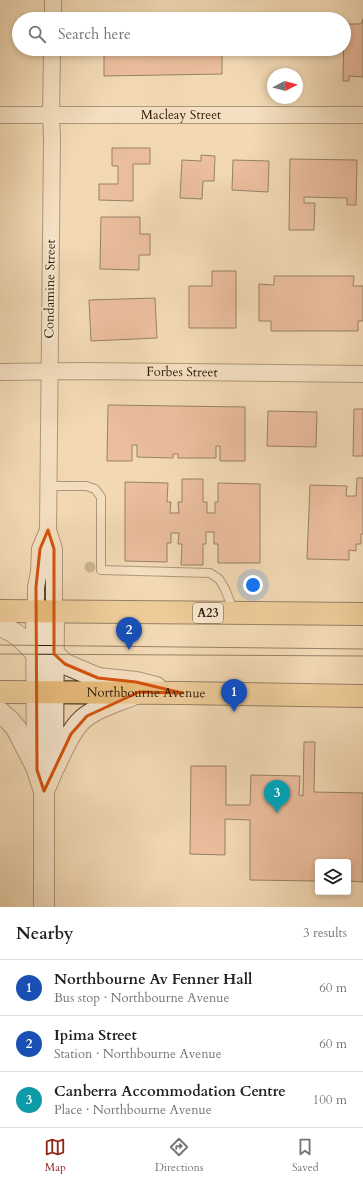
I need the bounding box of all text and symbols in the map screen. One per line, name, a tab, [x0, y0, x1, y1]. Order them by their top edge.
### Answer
search box	[12, 12, 351, 56]
icon: search	[26, 23, 48, 45]
text: Search here	[58, 24, 131, 44]
north arrow	[267, 68, 303, 104]
street label: Macleay Street	[141, 106, 221, 124]
street label: Condamine Street	[40, 239, 60, 339]
street label: Forbes Street	[146, 363, 218, 381]
your location	[243, 575, 263, 595]
road number: A23	[193, 603, 223, 623]
pin: 2	[116, 617, 142, 650]
pin: 1	[221, 679, 247, 712]
street label: Northbourne Avenue	[86, 683, 206, 702]
pin: 3	[264, 780, 290, 813]
map controls	[315, 859, 351, 895]
button: layers	[315, 859, 351, 895]
text: Nearby	[16, 922, 73, 945]
text: 3 results	[303, 924, 347, 942]
text: Northbourne Av Fenner Hall	[54, 969, 252, 989]
text: 1	[26, 979, 32, 997]
text: 60 m	[319, 979, 347, 997]
text: Bus stop · Northbourne Avenue	[54, 989, 229, 1007]
text: Ipima Street	[54, 1025, 137, 1045]
text: 2	[26, 1035, 32, 1053]
text: 60 m	[319, 1035, 347, 1053]
text: Station · Northbourne Avenue	[54, 1045, 222, 1063]
text: Canberra Accommodation Centre	[54, 1081, 286, 1101]
text: 3	[26, 1091, 32, 1109]
text: 100 m	[313, 1091, 347, 1109]
text: Place · Northbourne Avenue	[54, 1101, 212, 1119]
tab: Map	[44, 1136, 66, 1175]
tab: Directions	[155, 1136, 203, 1175]
tab: Saved	[292, 1136, 319, 1175]

